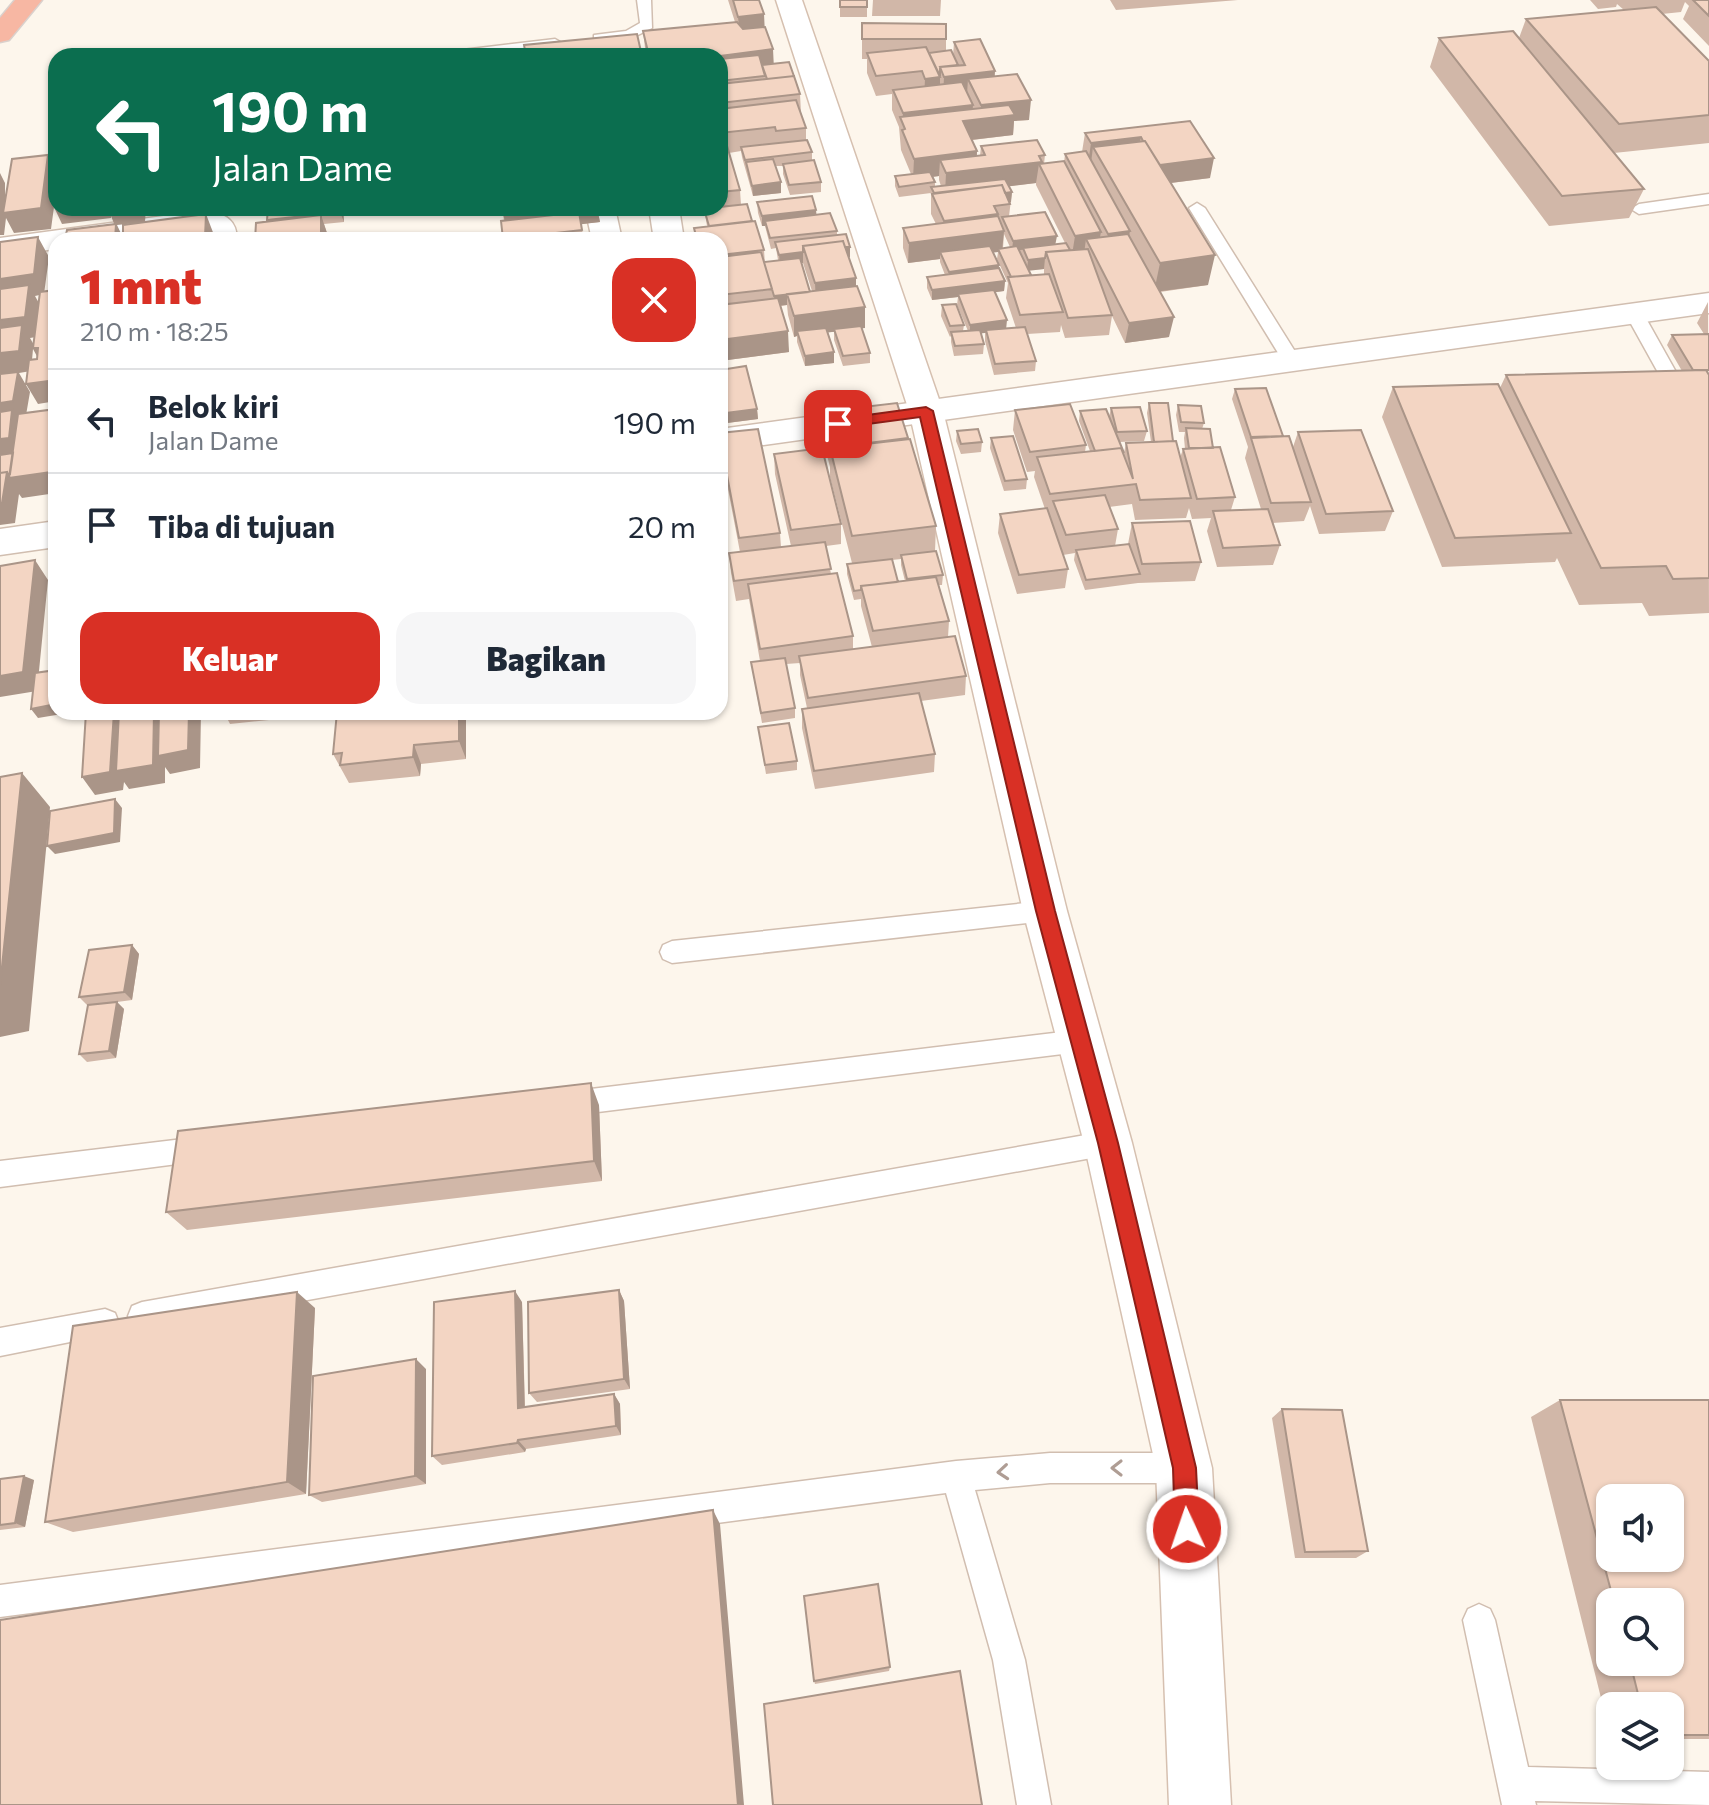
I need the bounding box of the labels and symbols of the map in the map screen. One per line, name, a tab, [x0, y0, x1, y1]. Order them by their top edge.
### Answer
pin	[804, 390, 872, 458]
one-way arrow	[1110, 1459, 1123, 1477]
one-way arrow	[996, 1464, 1009, 1481]
position arrow	[1145, 1487, 1229, 1571]

